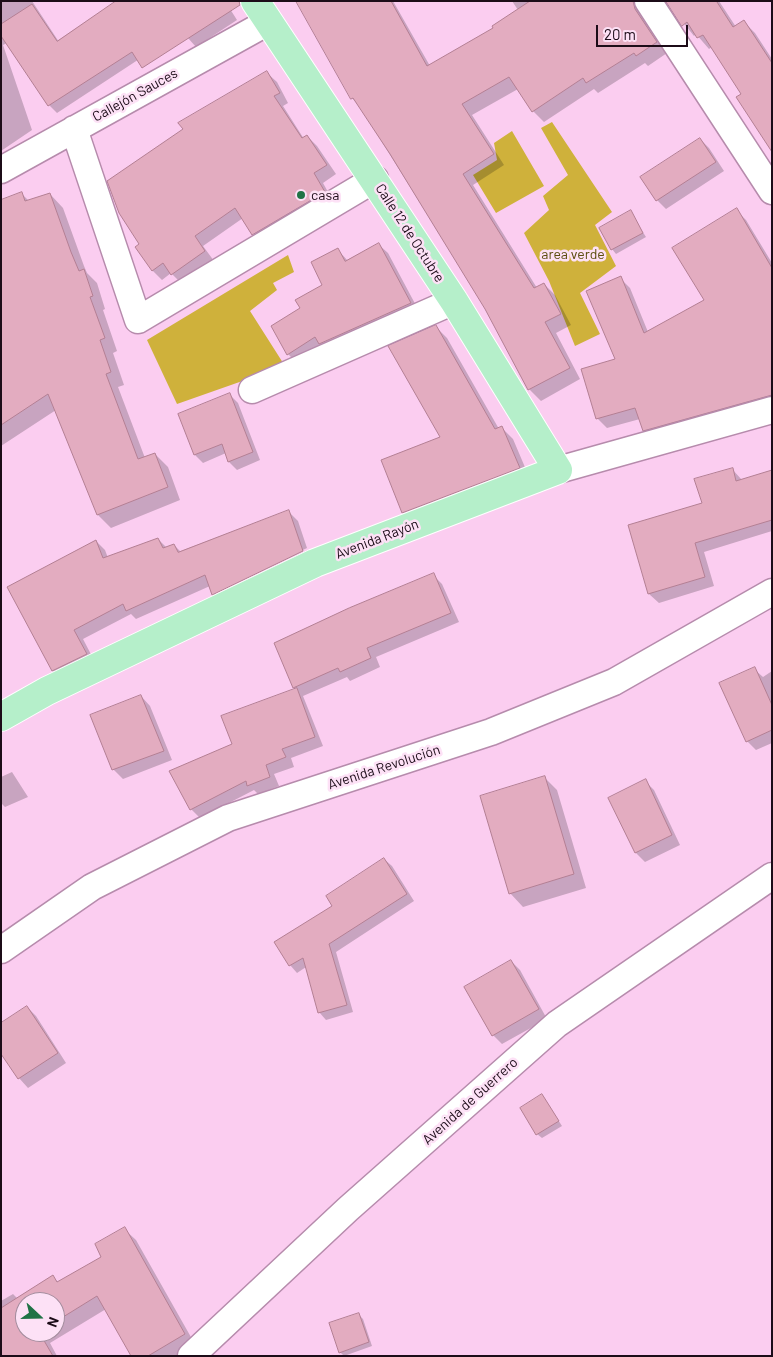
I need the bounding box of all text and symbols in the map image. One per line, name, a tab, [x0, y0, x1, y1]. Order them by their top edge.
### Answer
scale bar	[598, 15, 690, 47]
text: 20 m	[604, 25, 636, 43]
street label: Callejón Sauces	[89, 65, 181, 125]
street label: Calle 12 de Octubre	[372, 181, 448, 285]
place label: casa	[311, 187, 339, 203]
marker: casa	[295, 189, 307, 201]
park label: area verde	[541, 246, 605, 262]
street label: Avenida Rayón	[333, 515, 421, 563]
street label: Avenida Revolución	[326, 741, 442, 793]
street label: Avenida de Guerrero	[419, 1054, 521, 1148]
north arrow	[15, 1292, 65, 1342]
text: N	[44, 1315, 63, 1330]

